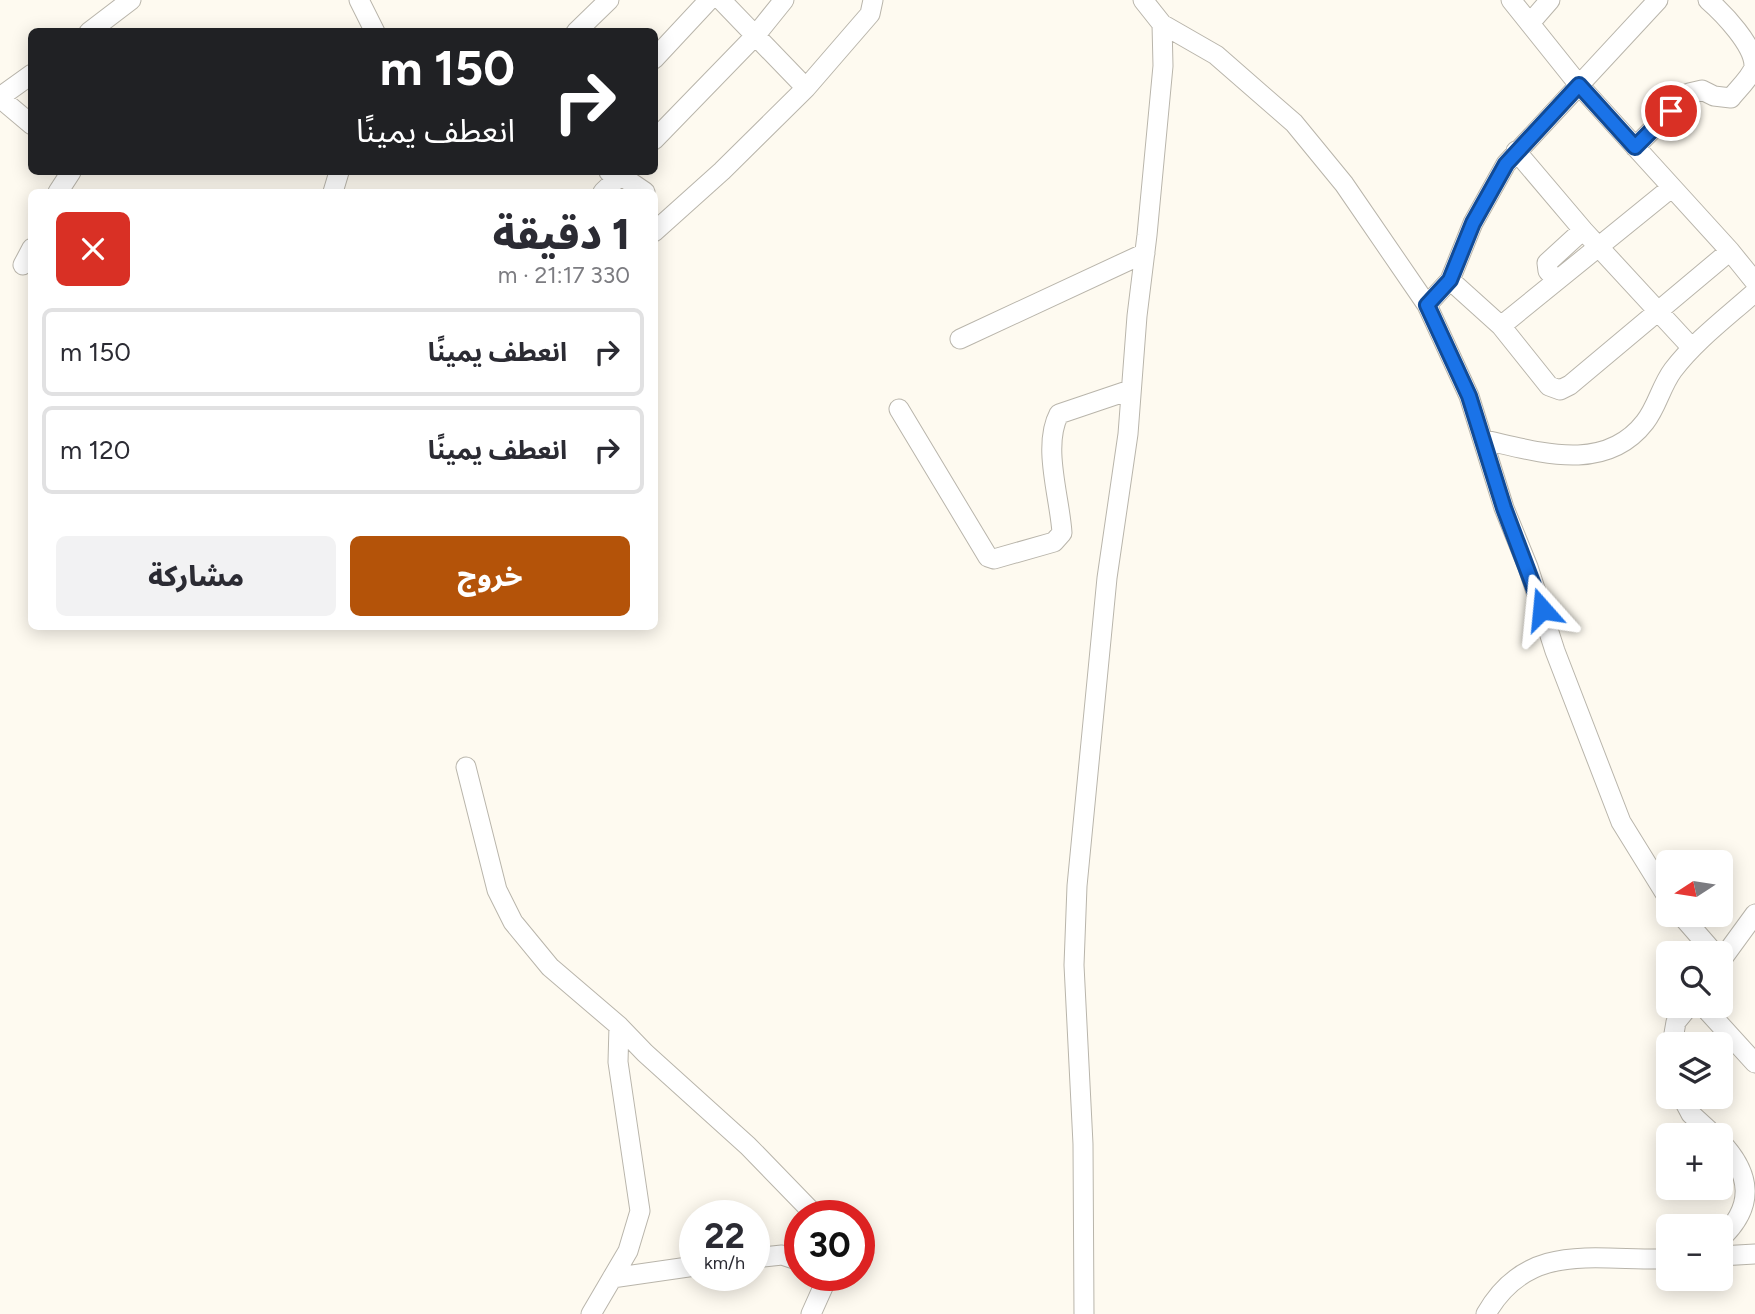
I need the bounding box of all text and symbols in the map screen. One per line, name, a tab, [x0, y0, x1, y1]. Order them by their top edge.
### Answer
text: 150 m	[380, 38, 515, 97]
icon: right	[539, 56, 630, 147]
pin	[1641, 81, 1701, 141]
icon: arrive	[1652, 92, 1690, 130]
text: انعطف يمينًا	[356, 112, 515, 150]
text: 1 دقيقة	[493, 209, 630, 260]
button: close	[56, 212, 130, 286]
text: 330 m · 21:17	[498, 261, 630, 289]
icon: right	[588, 333, 626, 371]
text: 150 m	[60, 336, 131, 368]
text: انعطف يمينًا	[428, 336, 567, 368]
icon: right	[588, 431, 626, 469]
text: 120 m	[60, 434, 131, 466]
text: انعطف يمينًا	[428, 434, 567, 466]
button: مشاركة	[56, 536, 336, 616]
button: خروج	[350, 536, 630, 616]
position arrow	[1505, 572, 1579, 646]
north arrow	[1656, 850, 1732, 928]
map controls	[1656, 850, 1733, 1291]
button: search	[1656, 941, 1733, 1018]
button: layers	[1656, 1032, 1733, 1109]
button: +	[1656, 1123, 1733, 1200]
speed limit sign: 30	[784, 1200, 875, 1291]
button: −	[1656, 1214, 1733, 1291]
text: 22	[704, 1215, 745, 1257]
text: km/h	[704, 1252, 745, 1274]

